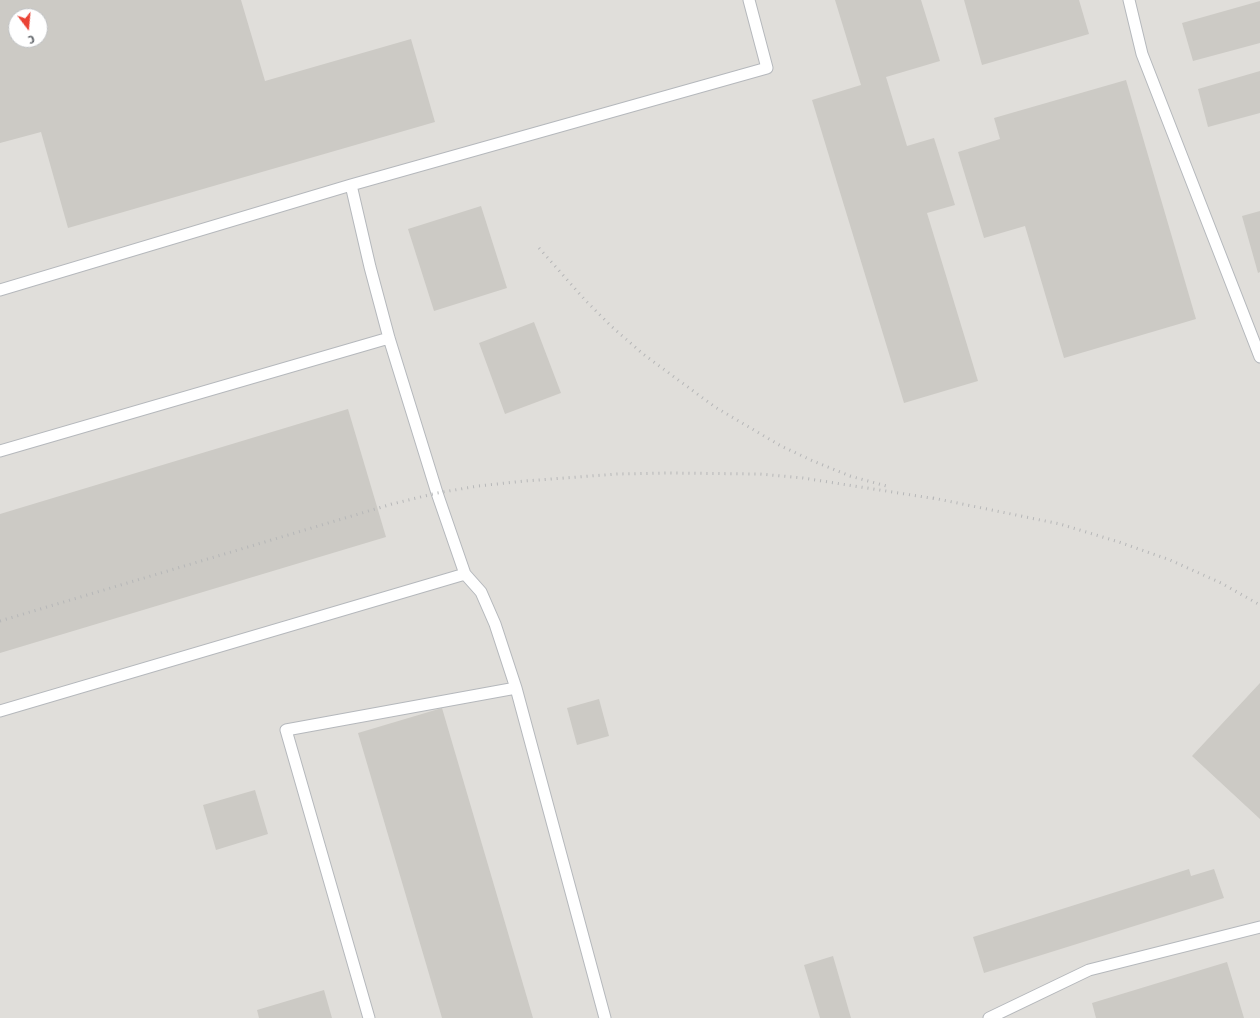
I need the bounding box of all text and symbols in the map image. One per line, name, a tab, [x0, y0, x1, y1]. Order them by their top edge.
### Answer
north arrow	[8, 8, 48, 48]
text: С	[27, 32, 36, 46]

